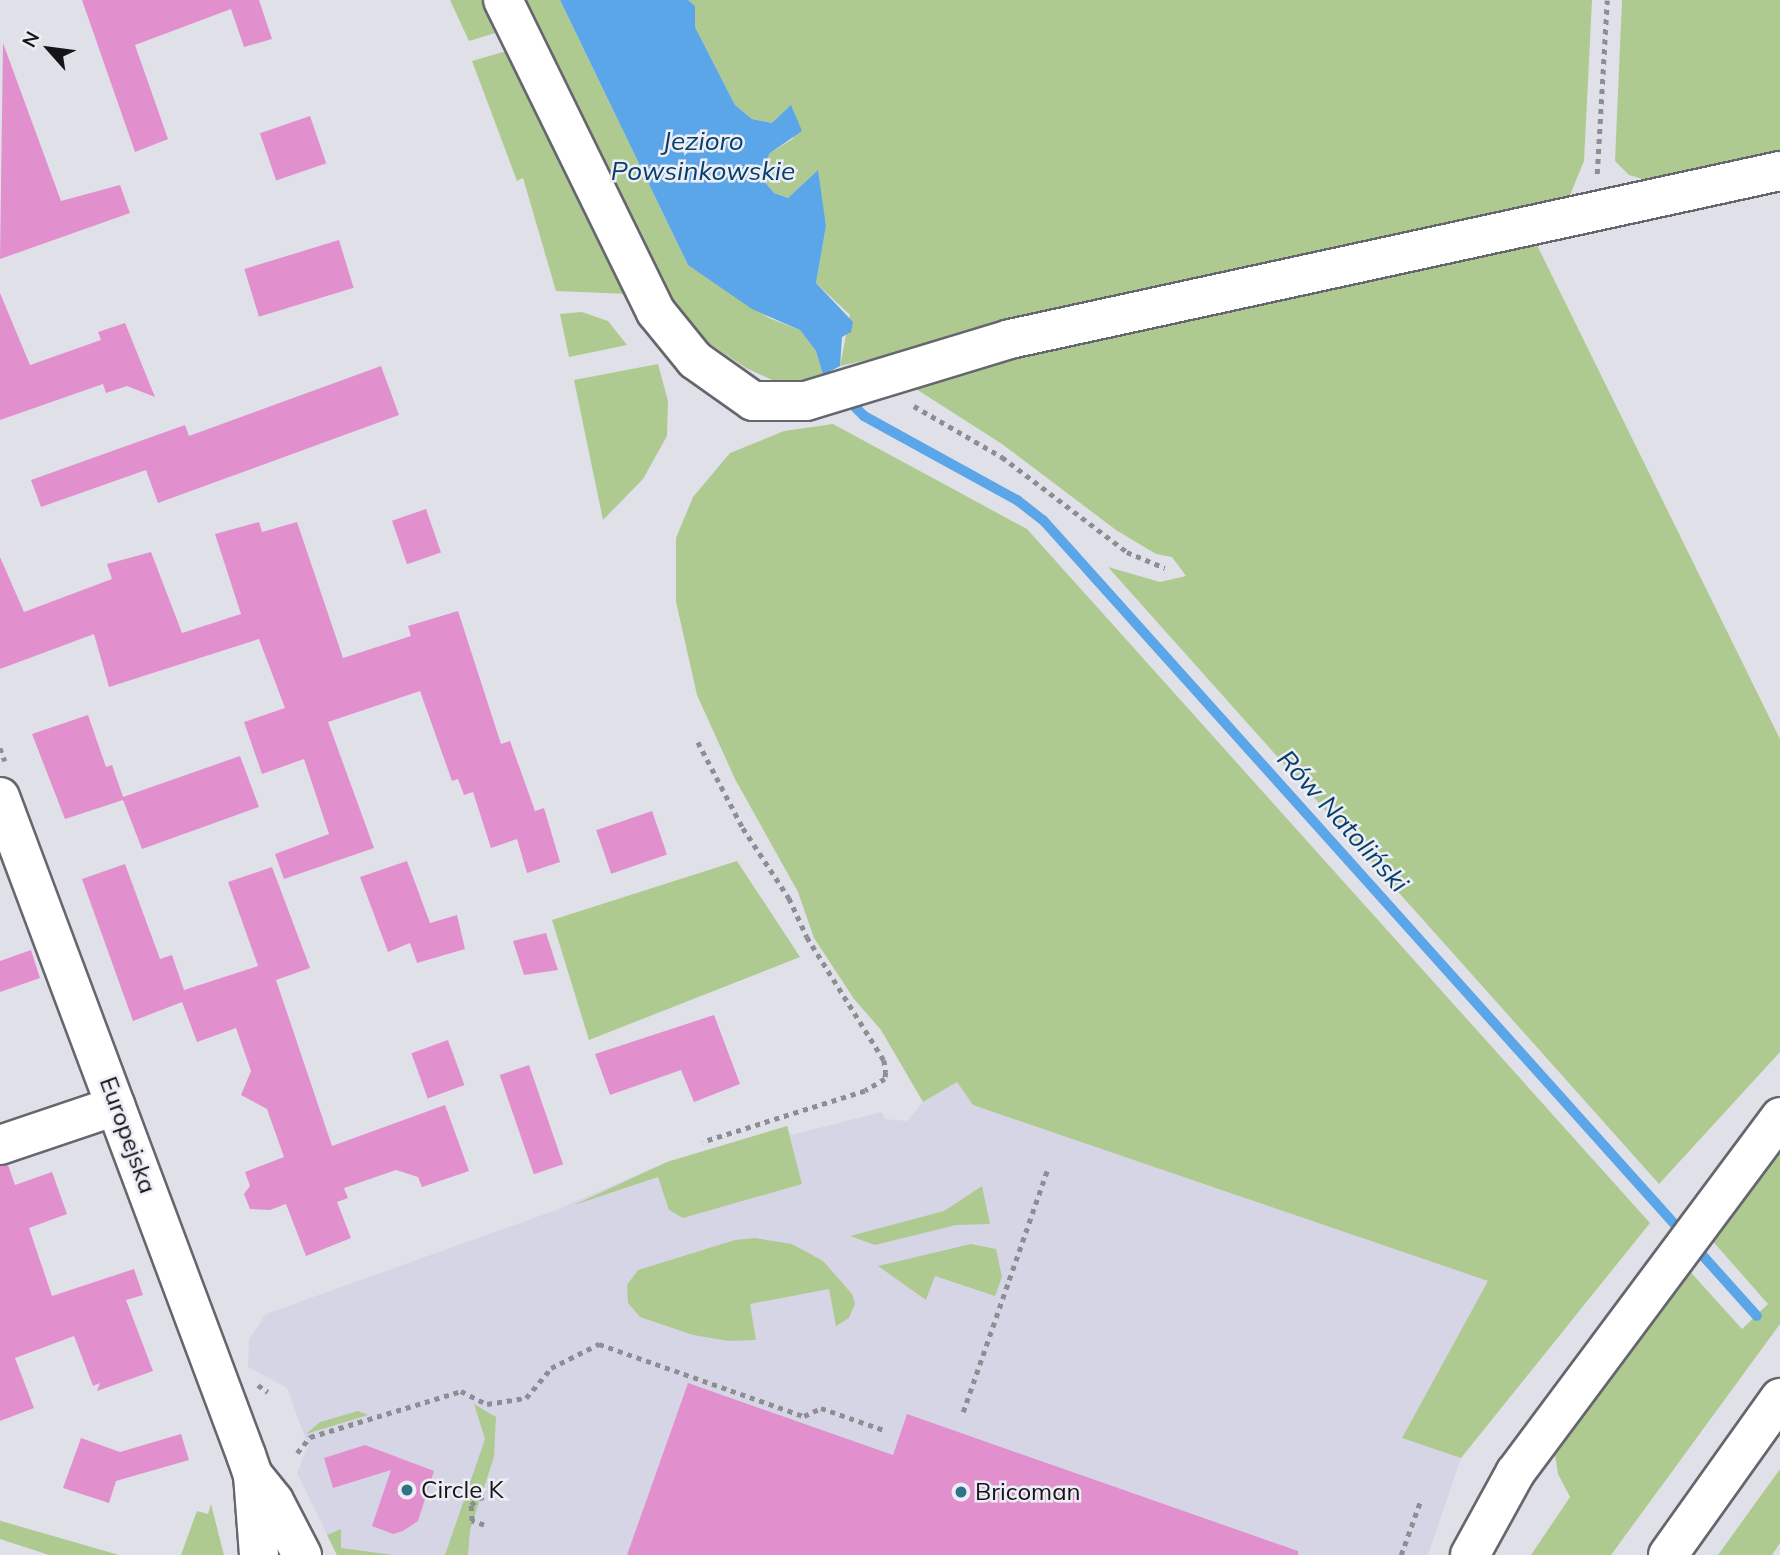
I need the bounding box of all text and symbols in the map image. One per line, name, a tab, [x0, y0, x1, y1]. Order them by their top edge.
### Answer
north arrow	[14, 14, 84, 84]
text: N	[16, 27, 44, 51]
water label: Jezioro Powsinkowskie	[611, 125, 795, 186]
water label: Rów Natoliński	[1271, 743, 1415, 899]
street label: Europejska	[94, 1073, 162, 1197]
place label: Circle K	[421, 1476, 504, 1504]
place label: Bricoman	[975, 1478, 1081, 1506]
marker: Circle K	[399, 1482, 415, 1498]
marker: Bricoman	[953, 1484, 969, 1500]

